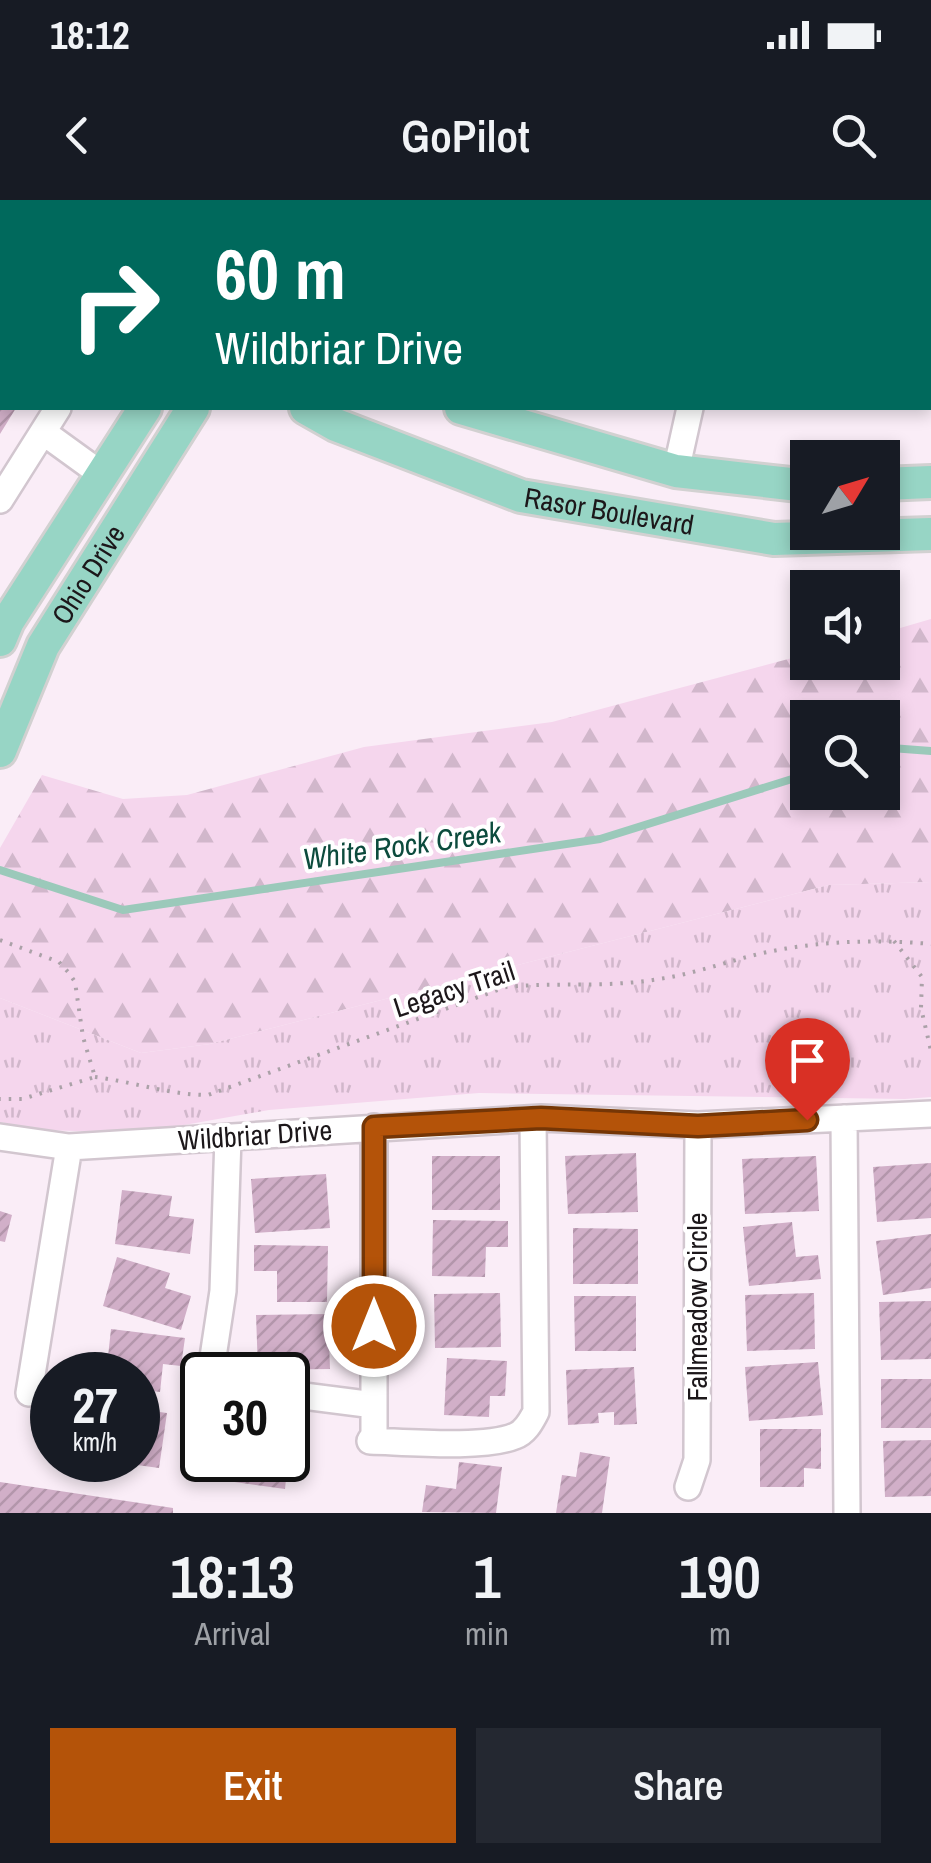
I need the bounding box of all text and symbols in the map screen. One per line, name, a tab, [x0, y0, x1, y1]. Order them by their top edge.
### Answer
text: 18:12	[50, 10, 130, 61]
text: GoPilot	[401, 105, 530, 166]
icon: back	[50, 108, 105, 163]
icon: search	[826, 108, 881, 163]
text: 60 m	[215, 227, 346, 321]
icon: right	[50, 240, 180, 370]
text: Wildbriar Drive	[215, 317, 463, 378]
north arrow	[790, 440, 900, 550]
map controls	[790, 440, 900, 810]
street label: Rasor Boulevard	[522, 478, 697, 544]
street label: Ohio Drive	[42, 517, 134, 632]
button: sound	[790, 570, 900, 680]
button: search	[790, 700, 900, 810]
water label: White Rock Creek	[300, 811, 505, 879]
street label: Legacy Trail	[389, 952, 519, 1026]
pin	[765, 1018, 850, 1121]
icon: arrive	[780, 1033, 835, 1088]
street label: Wildbriar Drive	[177, 1111, 333, 1159]
street label: Fallmeadow Circle	[678, 1213, 716, 1401]
position arrow	[322, 1274, 426, 1378]
speed limit sign: 30	[180, 1352, 310, 1482]
text: 27	[72, 1371, 118, 1439]
text: km/h	[73, 1425, 117, 1459]
text: 18:13	[170, 1536, 295, 1617]
text: 1	[473, 1536, 501, 1617]
text: 190	[679, 1536, 761, 1617]
text: Arrival	[195, 1612, 270, 1655]
text: min	[465, 1612, 509, 1655]
text: m	[709, 1612, 731, 1655]
button: Exit	[50, 1728, 456, 1843]
button: Share	[476, 1728, 881, 1843]

